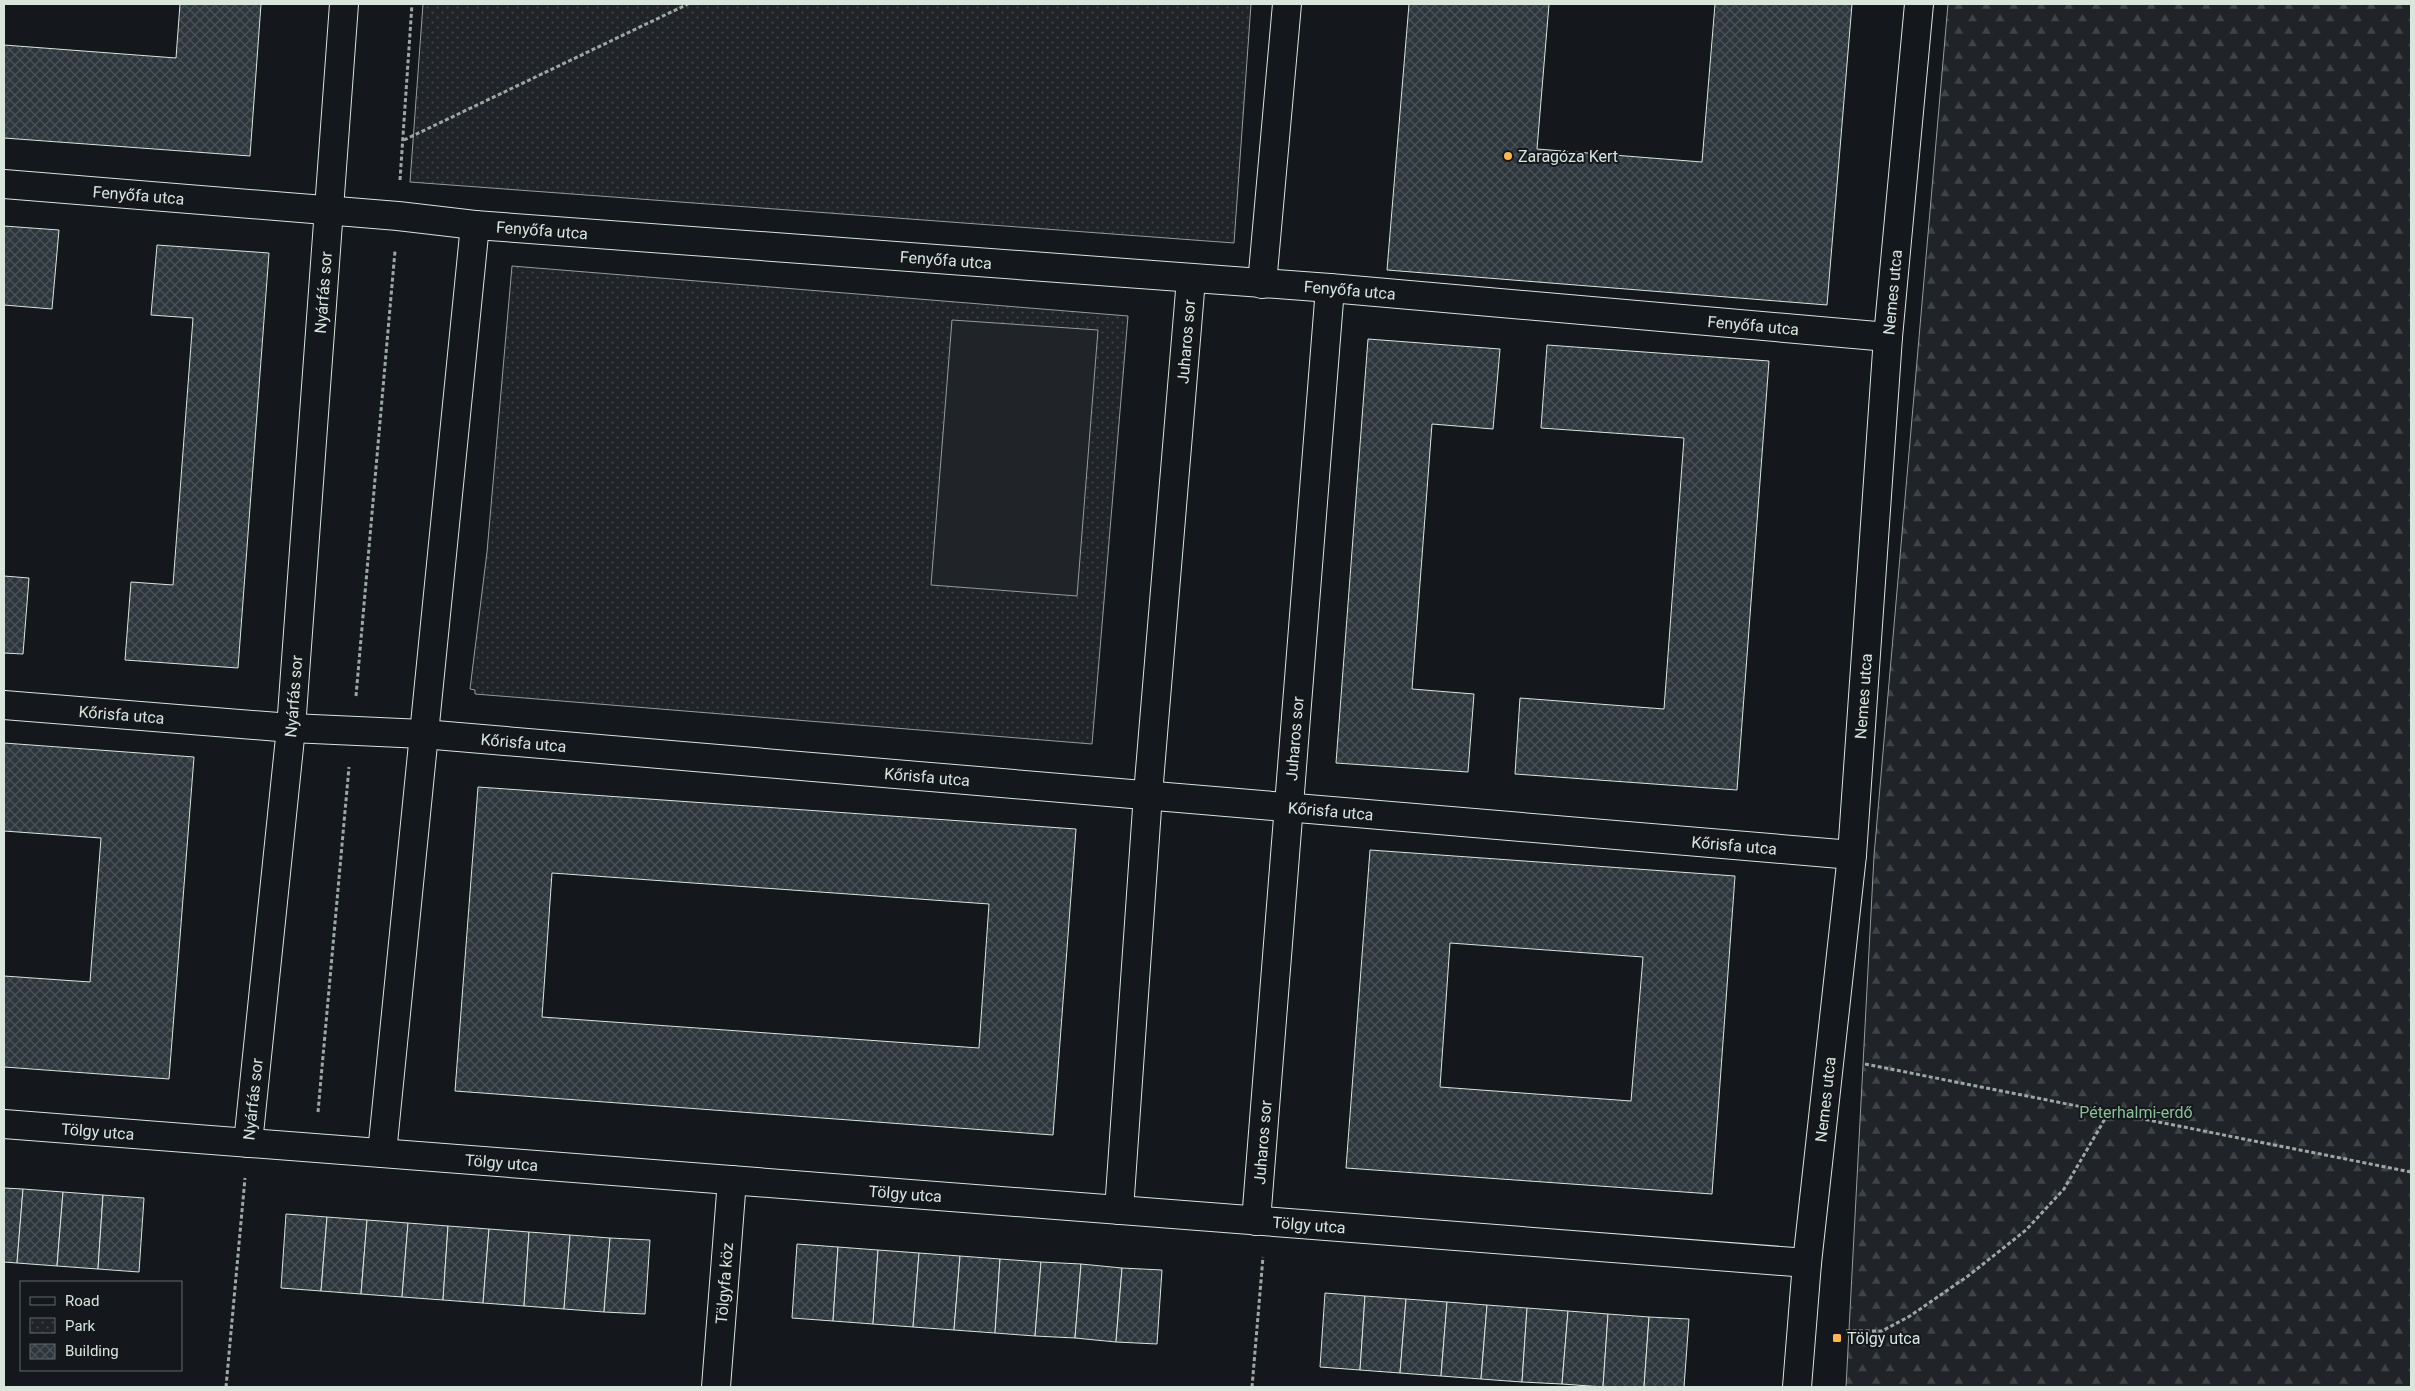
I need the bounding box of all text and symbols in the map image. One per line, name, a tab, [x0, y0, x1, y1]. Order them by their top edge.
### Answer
place label: Zaragóza Kert	[1518, 147, 1618, 166]
marker: Zaragóza Kert	[1502, 150, 1514, 162]
street label: Fenyőfa utca	[92, 182, 185, 208]
street label: Fenyőfa utca	[495, 217, 589, 243]
street label: Fenyőfa utca	[899, 247, 992, 273]
street label: Nemes utca	[1879, 249, 1906, 336]
street label: Nyárfás sor	[310, 250, 335, 334]
street label: Fenyőfa utca	[1303, 277, 1396, 303]
street label: Juharos sor	[1173, 298, 1199, 385]
street label: Fenyőfa utca	[1707, 312, 1800, 339]
street label: Nemes utca	[1851, 653, 1875, 740]
street label: Nyárfás sor	[281, 654, 306, 738]
street label: Juharos sor	[1281, 695, 1307, 781]
street label: Kőrisfa utca	[78, 702, 165, 727]
street label: Kőrisfa utca	[480, 729, 567, 756]
street label: Kőrisfa utca	[884, 764, 971, 790]
street label: Kőrisfa utca	[1287, 798, 1374, 824]
street label: Kőrisfa utca	[1691, 832, 1778, 858]
street label: Nemes utca	[1811, 1056, 1839, 1143]
street label: Nyárfás sor	[239, 1057, 266, 1141]
street label: Juharos sor	[1249, 1099, 1275, 1185]
park label: Péterhalmi-erdő	[2079, 1103, 2193, 1122]
street label: Tölgy utca	[60, 1119, 135, 1144]
street label: Tölgy utca	[464, 1150, 539, 1175]
street label: Tölgy utca	[868, 1181, 943, 1206]
street label: Tölgy utca	[1272, 1212, 1346, 1237]
street label: Tölgyfa köz	[711, 1242, 737, 1325]
legend	[20, 1281, 182, 1371]
text: Road	[65, 1292, 99, 1310]
text: Park	[65, 1317, 96, 1335]
place label: Tölgy utca	[1847, 1329, 1920, 1348]
marker: Tölgy utca	[1831, 1332, 1843, 1344]
text: Building	[65, 1342, 119, 1360]

